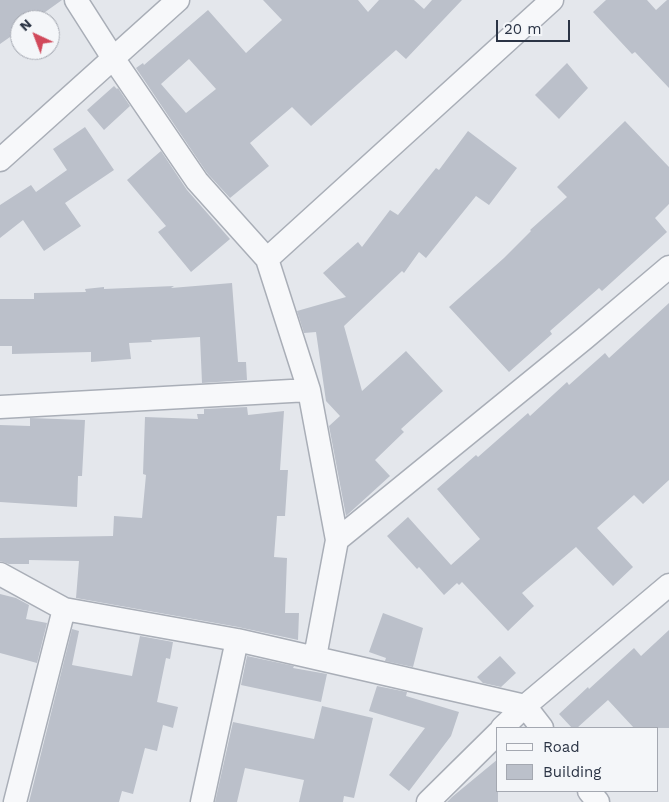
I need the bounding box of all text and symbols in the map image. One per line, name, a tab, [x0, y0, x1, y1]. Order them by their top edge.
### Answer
north arrow	[10, 10, 60, 60]
scale bar	[499, 10, 573, 42]
text: N	[16, 15, 35, 34]
text: 20 m	[504, 20, 542, 38]
legend	[497, 727, 659, 792]
text: Road	[543, 738, 580, 756]
text: Building	[543, 763, 601, 781]

